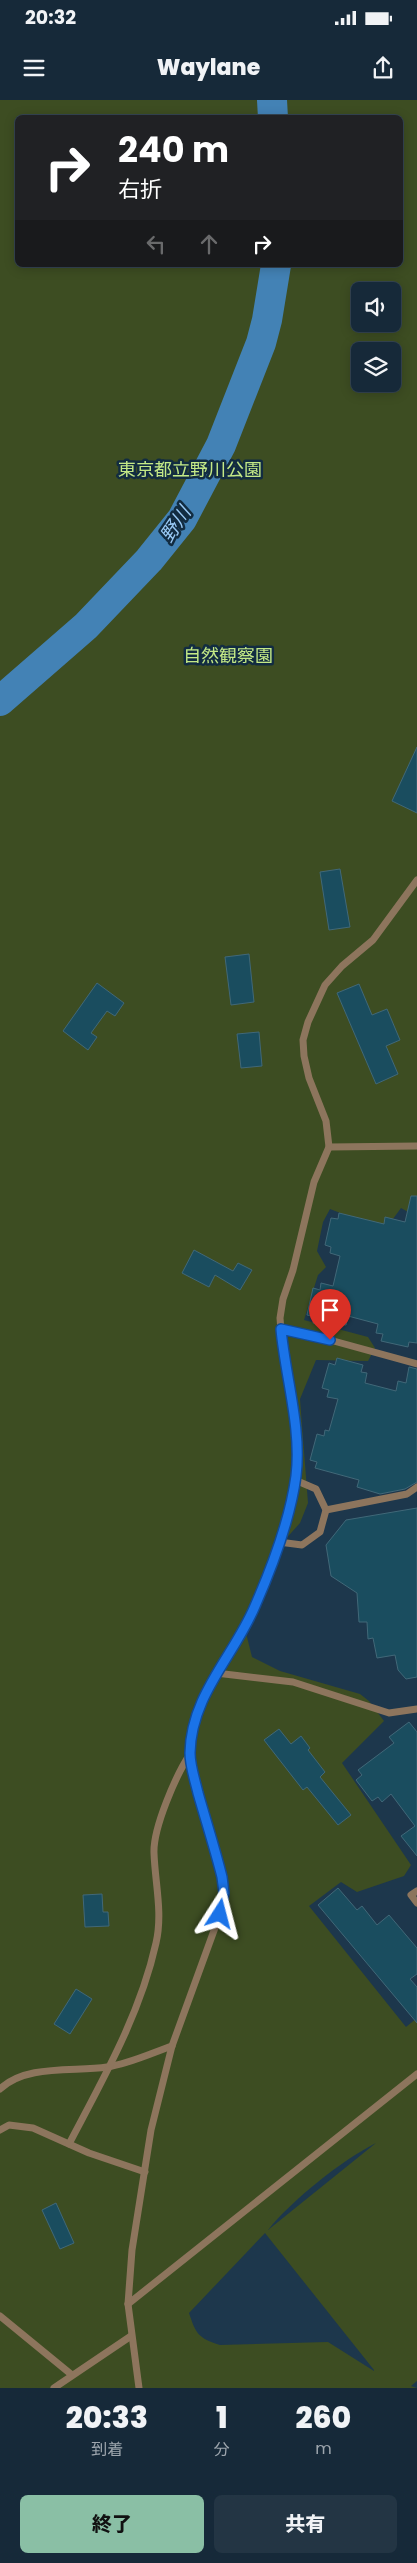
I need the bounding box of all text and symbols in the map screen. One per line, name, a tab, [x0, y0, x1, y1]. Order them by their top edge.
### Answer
text: 20:32	[25, 4, 76, 31]
text: Waylane	[157, 52, 260, 83]
icon: menu	[20, 54, 48, 82]
icon: share	[369, 54, 397, 82]
text: 240 m	[118, 125, 229, 174]
icon: right	[35, 135, 100, 200]
text: 右折	[118, 174, 162, 205]
icon: left	[142, 230, 170, 258]
icon: ahead	[195, 230, 223, 258]
icon: right	[248, 230, 276, 258]
map controls	[351, 282, 401, 392]
button: sound	[351, 282, 401, 332]
button: layers	[351, 342, 401, 392]
park label: 東京都立野川公園	[118, 457, 262, 482]
water label: 野川	[154, 499, 198, 548]
park label: 自然観察園	[183, 643, 273, 668]
pin	[309, 1289, 351, 1340]
icon: arrive	[316, 1296, 344, 1324]
position arrow	[193, 1887, 245, 1939]
text: 20:33	[66, 2396, 148, 2439]
text: 1	[216, 2396, 228, 2439]
text: 260	[295, 2396, 351, 2439]
text: m	[315, 2437, 332, 2460]
text: 到着	[91, 2438, 123, 2461]
text: 分	[214, 2438, 230, 2461]
button: 終了	[20, 2495, 204, 2553]
button: 共有	[214, 2495, 397, 2553]

